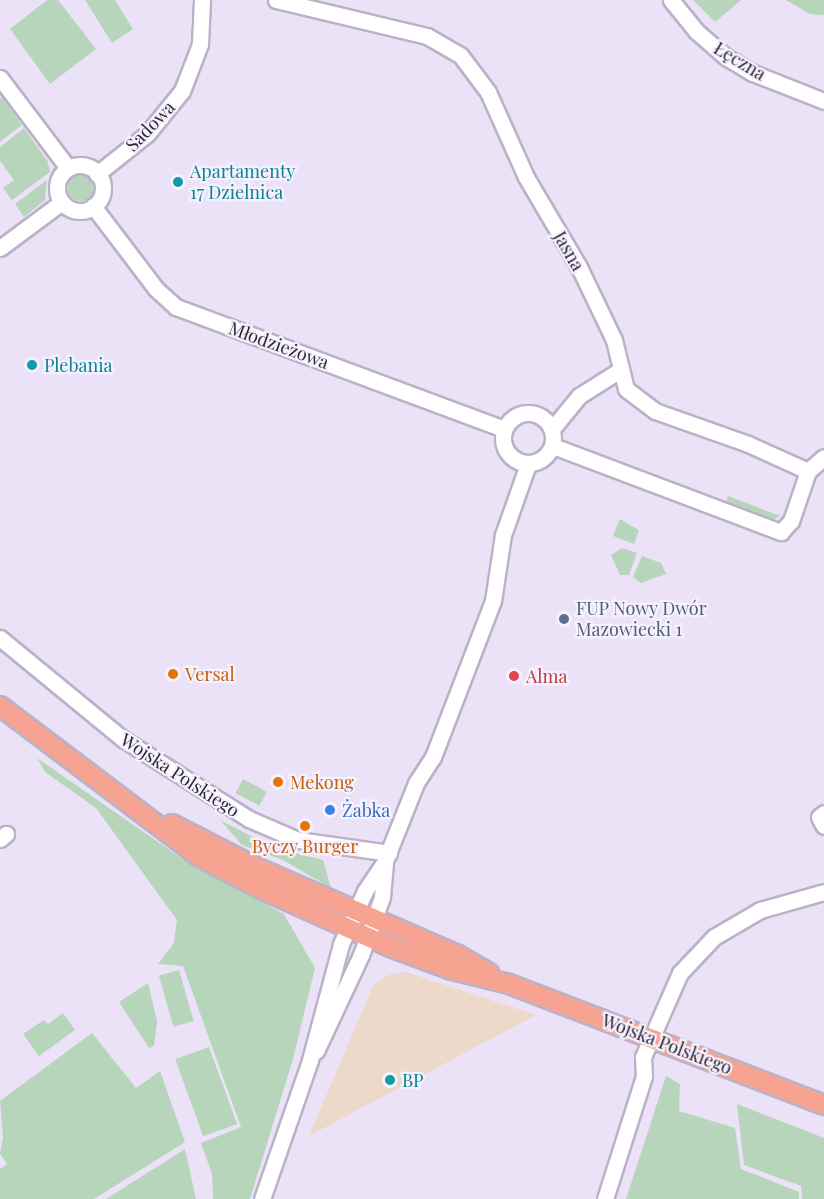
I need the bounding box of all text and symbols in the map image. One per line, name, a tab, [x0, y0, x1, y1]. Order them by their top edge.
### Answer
street label: Łęczna	[710, 37, 770, 85]
street label: Sadowa	[121, 96, 179, 156]
place label: Apartamenty 17 Dzielnica	[190, 161, 295, 204]
marker: Apartamenty 17 Dzielnica	[171, 175, 185, 189]
street label: Jasna	[549, 227, 589, 275]
street label: Młodzieżowa	[226, 317, 332, 373]
place label: Plebania	[44, 354, 113, 376]
marker: Plebania	[25, 358, 39, 372]
place label: FUP Nowy Dwór Mazowiecki 1	[576, 598, 708, 640]
marker: FUP Nowy Dwór Mazowiecki 1	[557, 612, 571, 626]
place label: Versal	[185, 663, 235, 685]
place label: Alma	[526, 665, 567, 687]
marker: Versal	[166, 667, 180, 681]
marker: Alma	[507, 669, 521, 683]
street label: Wojska Polskiego	[116, 728, 244, 822]
place label: Mekong	[290, 771, 354, 793]
marker: Mekong	[271, 775, 285, 789]
place label: Żabka	[342, 799, 390, 821]
marker: Żabka	[323, 803, 337, 817]
marker: Byczy Burger	[298, 819, 312, 833]
place label: Byczy Burger	[252, 835, 358, 857]
street label: Wojska Polskiego	[599, 1009, 735, 1079]
place label: BP	[402, 1069, 424, 1091]
marker: BP	[383, 1073, 397, 1087]

